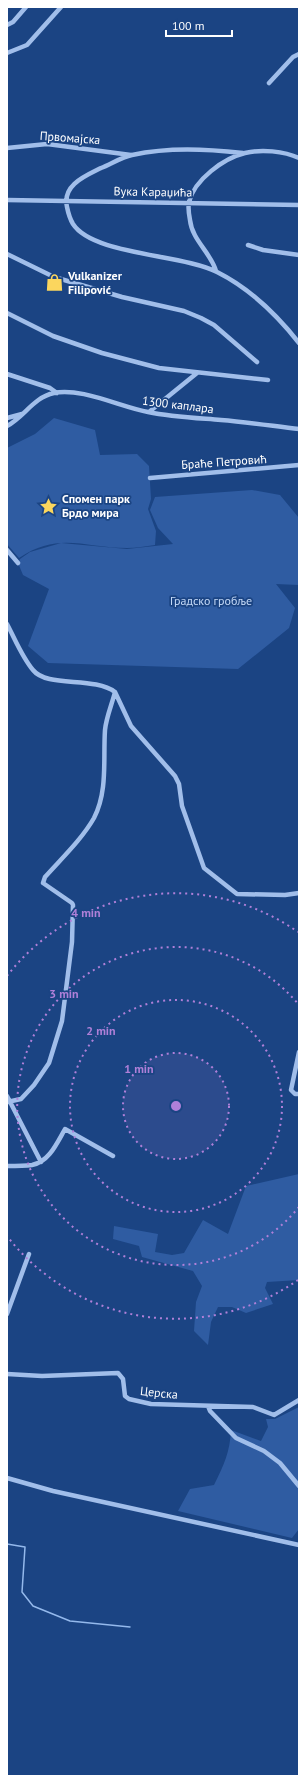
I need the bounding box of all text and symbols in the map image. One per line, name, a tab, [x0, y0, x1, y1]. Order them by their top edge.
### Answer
scale bar	[166, 12, 232, 38]
text: 100 m	[172, 18, 205, 33]
street label: Првомајска	[39, 128, 101, 147]
street label: Вука Караџића	[114, 183, 193, 200]
place label: Vulkanizer Filipović	[67, 268, 123, 297]
shop icon: Vulkanizer Filipović	[45, 273, 65, 293]
street label: 1300 каплара	[141, 393, 215, 416]
street label: Браће Петровић	[181, 451, 267, 472]
place label: Спомен парк Брдо мира	[62, 491, 130, 520]
place icon: Спомен парк Брдо мира	[39, 496, 59, 516]
park label: Градско гробље	[170, 593, 252, 608]
text: 4 min	[71, 905, 101, 920]
text: 3 min	[49, 986, 79, 1001]
text: 2 min	[86, 1023, 116, 1038]
text: 1 min	[124, 1061, 154, 1076]
centre of rings	[169, 1099, 183, 1113]
street label: Церска	[140, 1383, 179, 1402]

